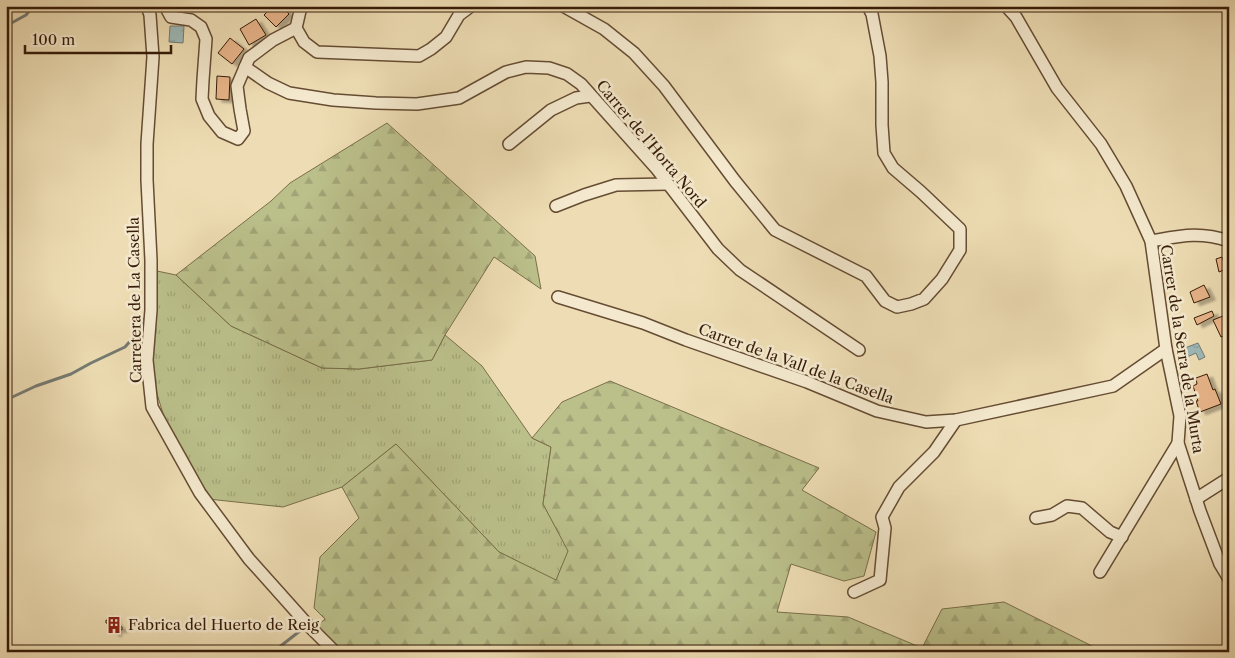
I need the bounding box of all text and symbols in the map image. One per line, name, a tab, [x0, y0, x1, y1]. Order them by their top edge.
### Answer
scale bar	[25, 22, 171, 54]
text: 100 m	[32, 30, 75, 49]
street label: Carrer de l'Horta Nord	[592, 76, 710, 211]
street label: Carretera de La Casella	[124, 217, 145, 383]
street label: Carrer de la Serra de la Murta	[1157, 243, 1208, 455]
street label: Carrer de la Vall de la Casella	[696, 319, 897, 408]
building icon: Fabrica del Huerto de Reig	[104, 615, 124, 635]
place label: Fabrica del Huerto de Reig	[128, 615, 319, 634]

